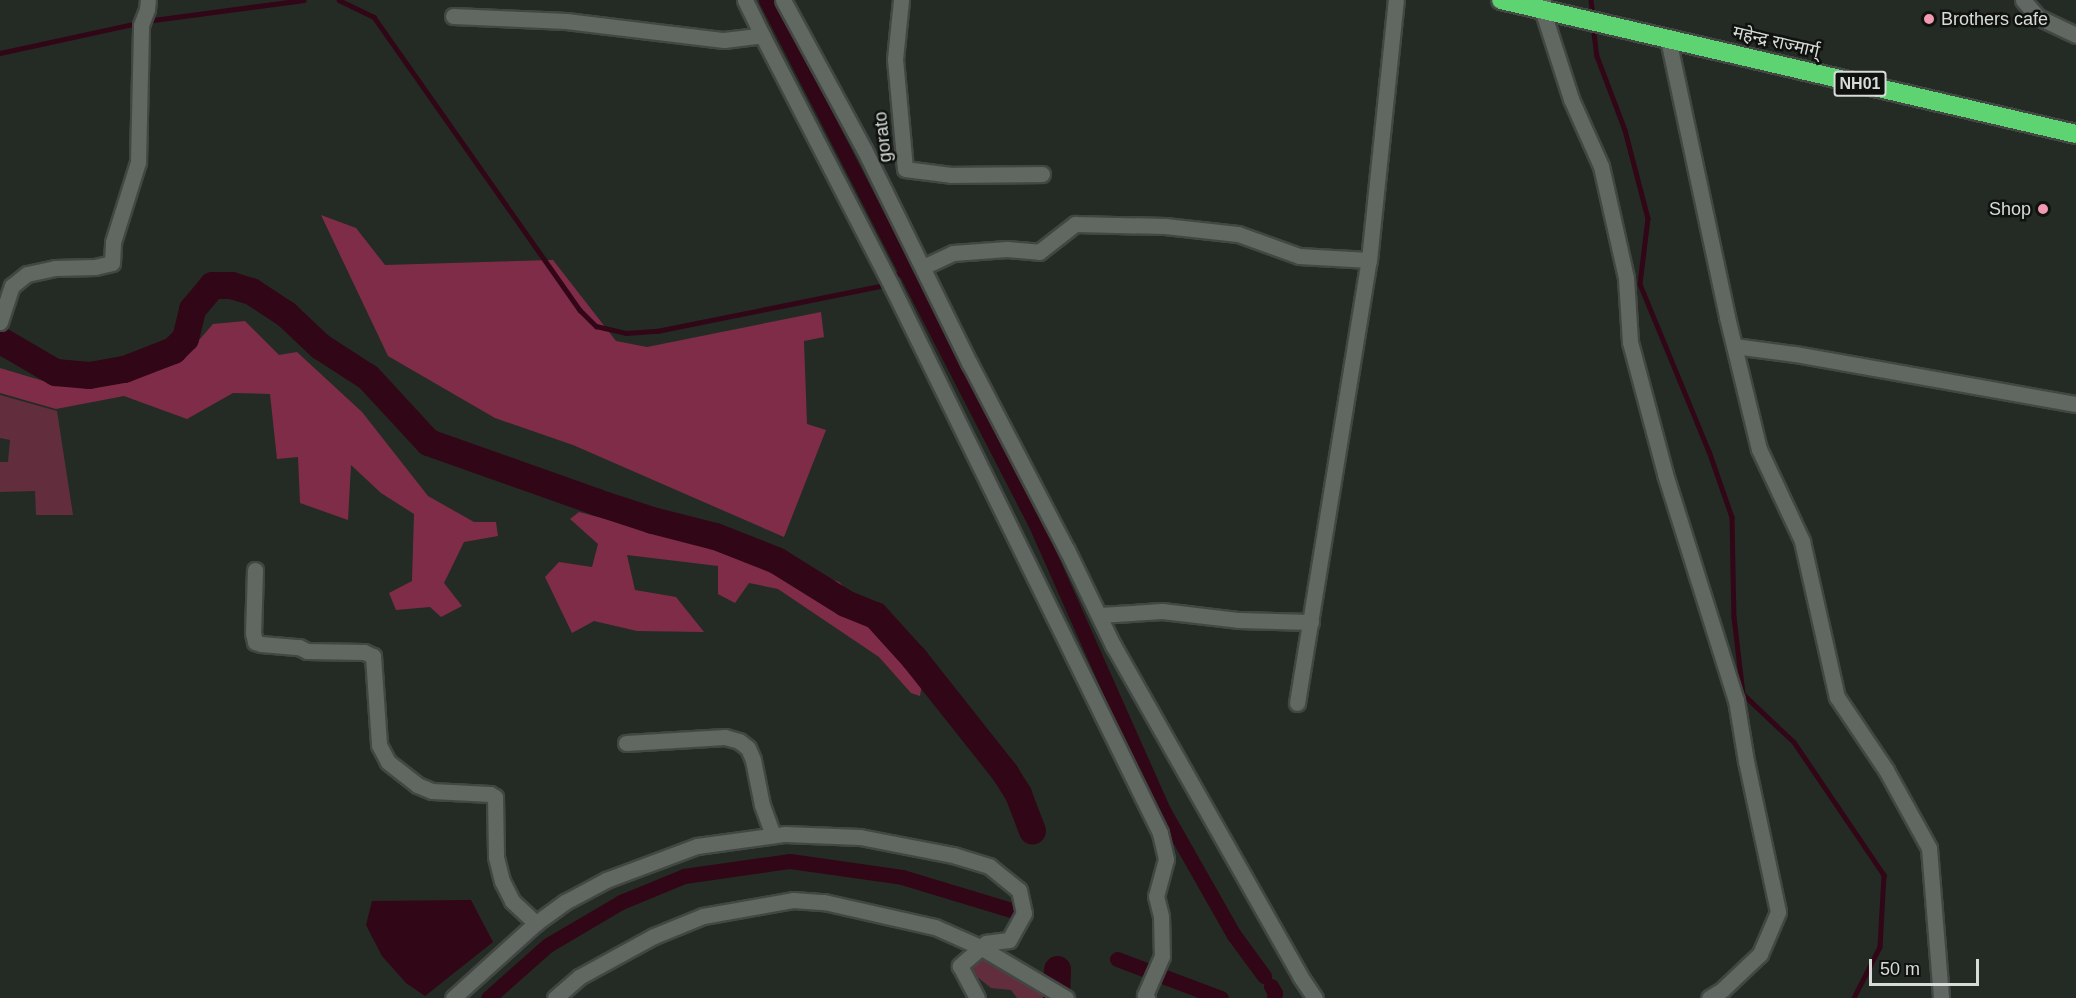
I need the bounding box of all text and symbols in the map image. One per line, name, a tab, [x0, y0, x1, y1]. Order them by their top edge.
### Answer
place label: Brothers cafe	[1941, 8, 2048, 30]
marker: Brothers cafe	[1922, 12, 1936, 26]
street label: महेन्द्र राज्मार्ग्	[1731, 22, 1821, 62]
road number: NH01	[1833, 71, 1887, 97]
street label: gorato	[870, 110, 896, 164]
place label: Shop	[1989, 198, 2031, 220]
marker: Shop	[2036, 202, 2050, 216]
scale bar	[1872, 947, 1982, 985]
text: 50 m	[1880, 959, 1920, 979]

